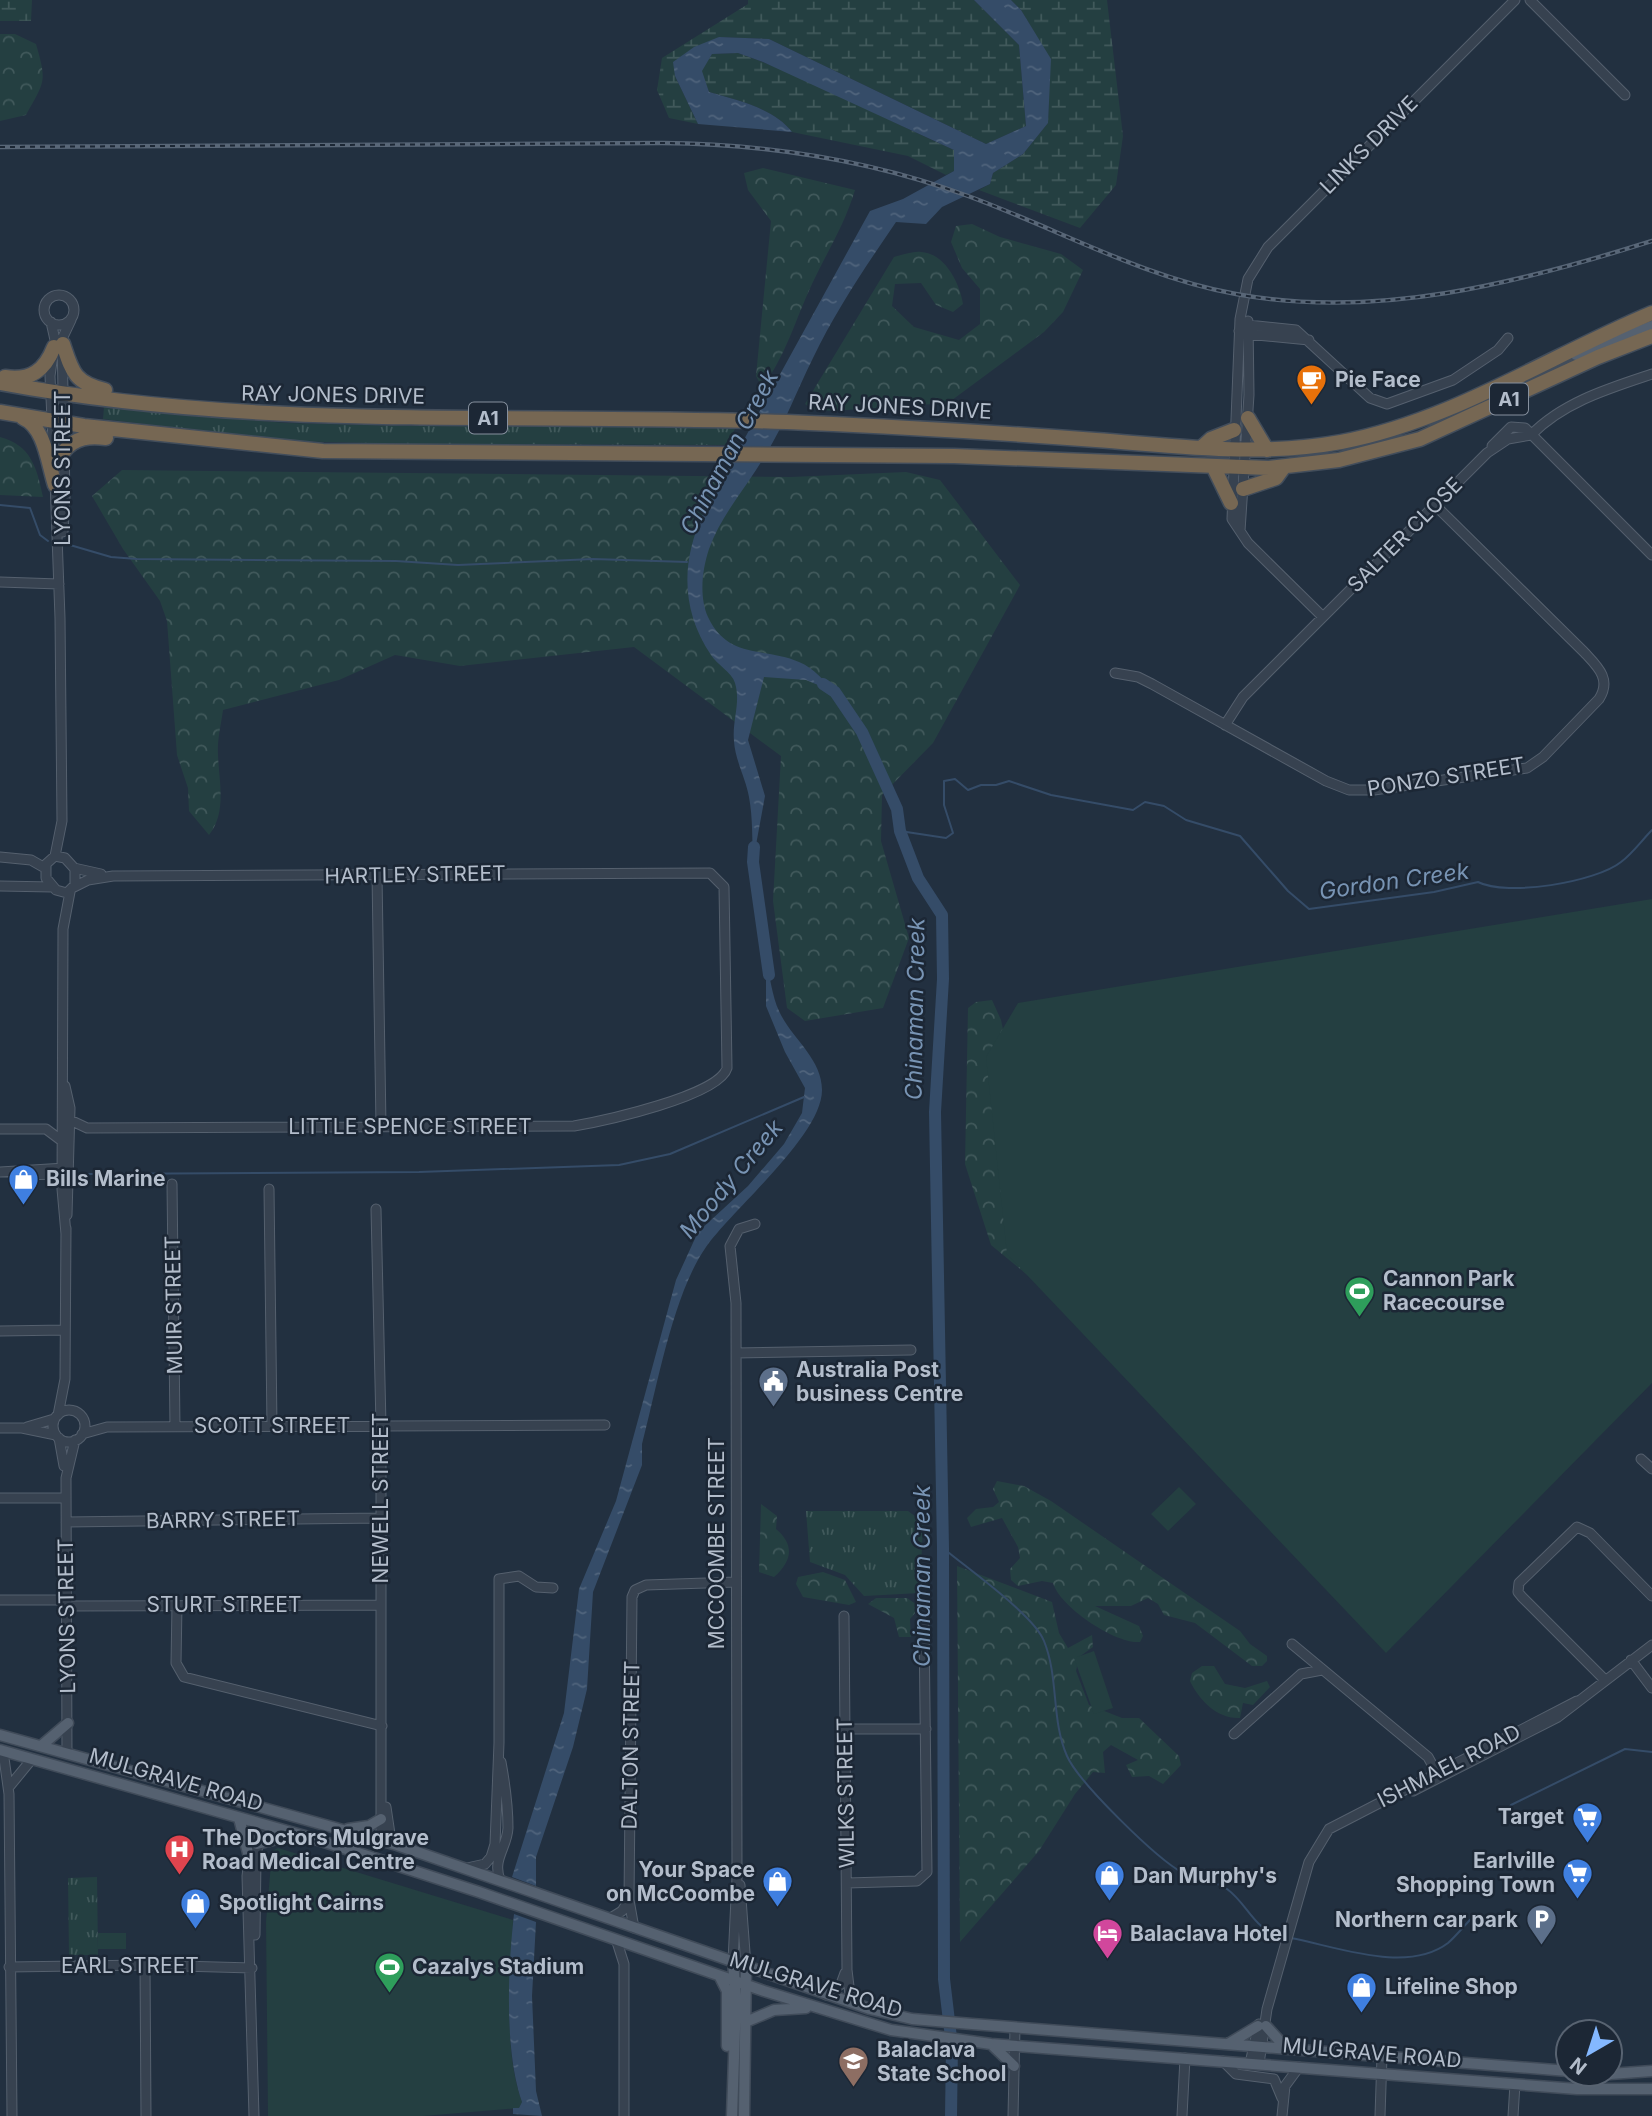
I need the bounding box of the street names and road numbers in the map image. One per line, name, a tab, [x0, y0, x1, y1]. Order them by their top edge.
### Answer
street label: LINKS DRIVE	[1315, 91, 1423, 199]
street label: RAY JONES DRIVE	[241, 380, 425, 409]
road number: A1	[1490, 384, 1528, 414]
street label: RAY JONES DRIVE	[808, 389, 993, 424]
street label: LYONS STREET	[50, 390, 75, 546]
road number: A1	[469, 402, 507, 434]
street label: SALTER CLOSE	[1342, 472, 1467, 597]
street label: PONZO STREET	[1365, 752, 1526, 801]
street label: HARTLEY STREET	[324, 860, 506, 889]
street label: LITTLE SPENCE STREET	[288, 1114, 532, 1139]
street label: MUIR STREET	[160, 1235, 187, 1375]
street label: SCOTT STREET	[194, 1413, 350, 1438]
street label: NEWELL STREET	[368, 1413, 393, 1583]
street label: MCCOOMBE STREET	[704, 1437, 729, 1649]
street label: BARRY STREET	[146, 1506, 300, 1533]
street label: LYONS STREET	[53, 1538, 80, 1694]
street label: STURT STREET	[147, 1592, 301, 1617]
street label: DALTON STREET	[617, 1660, 644, 1830]
street label: WILKS STREET	[832, 1717, 859, 1869]
street label: ISHMAEL ROAD	[1373, 1719, 1524, 1812]
street label: MULGRAVE ROAD	[86, 1743, 266, 1816]
street label: MULGRAVE ROAD	[727, 1946, 906, 2023]
street label: EARL STREET	[61, 1953, 199, 1978]
street label: MULGRAVE ROAD	[1281, 2032, 1463, 2073]

